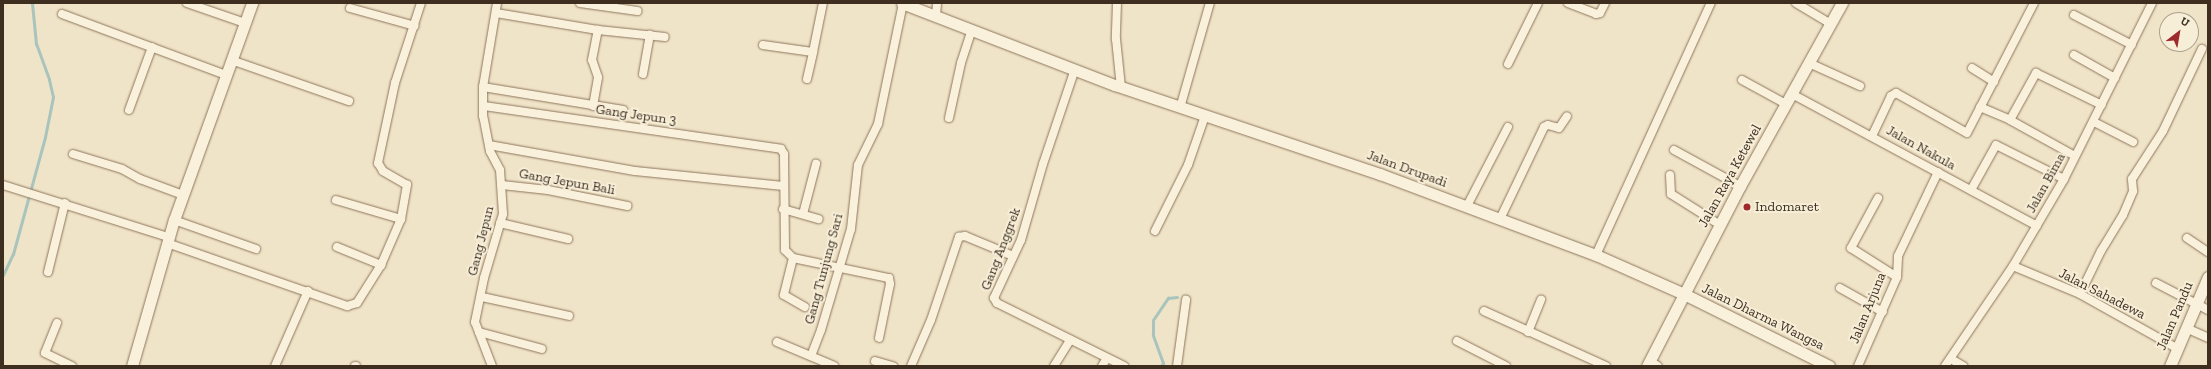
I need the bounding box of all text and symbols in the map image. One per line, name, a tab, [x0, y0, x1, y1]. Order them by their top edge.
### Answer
north arrow	[2159, 12, 2199, 52]
text: U	[2178, 15, 2192, 30]
street label: Gang Jepun 3	[594, 101, 678, 129]
street label: Jalan Raya Ketewel	[1695, 122, 1765, 230]
street label: Jalan Nakula	[1883, 122, 1959, 174]
street label: Jalan Drupadi	[1365, 147, 1449, 191]
street label: Jalan Bima	[2023, 150, 2069, 216]
street label: Gang Jepun Bali	[518, 165, 616, 199]
place label: Indomaret	[1755, 199, 1819, 215]
marker: Indomaret	[1742, 202, 1752, 212]
street label: Gang Jepun	[464, 204, 498, 278]
street label: Gang Anggrek	[977, 205, 1025, 293]
street label: Gang Tunjung Sari	[801, 212, 847, 326]
street label: Jalan Sahadewa	[2056, 265, 2148, 323]
street label: Jalan Arjuna	[1846, 270, 1890, 346]
street label: Jalan Pandu	[2153, 279, 2197, 353]
street label: Jalan Dharma Wangsa	[1699, 280, 1827, 354]

